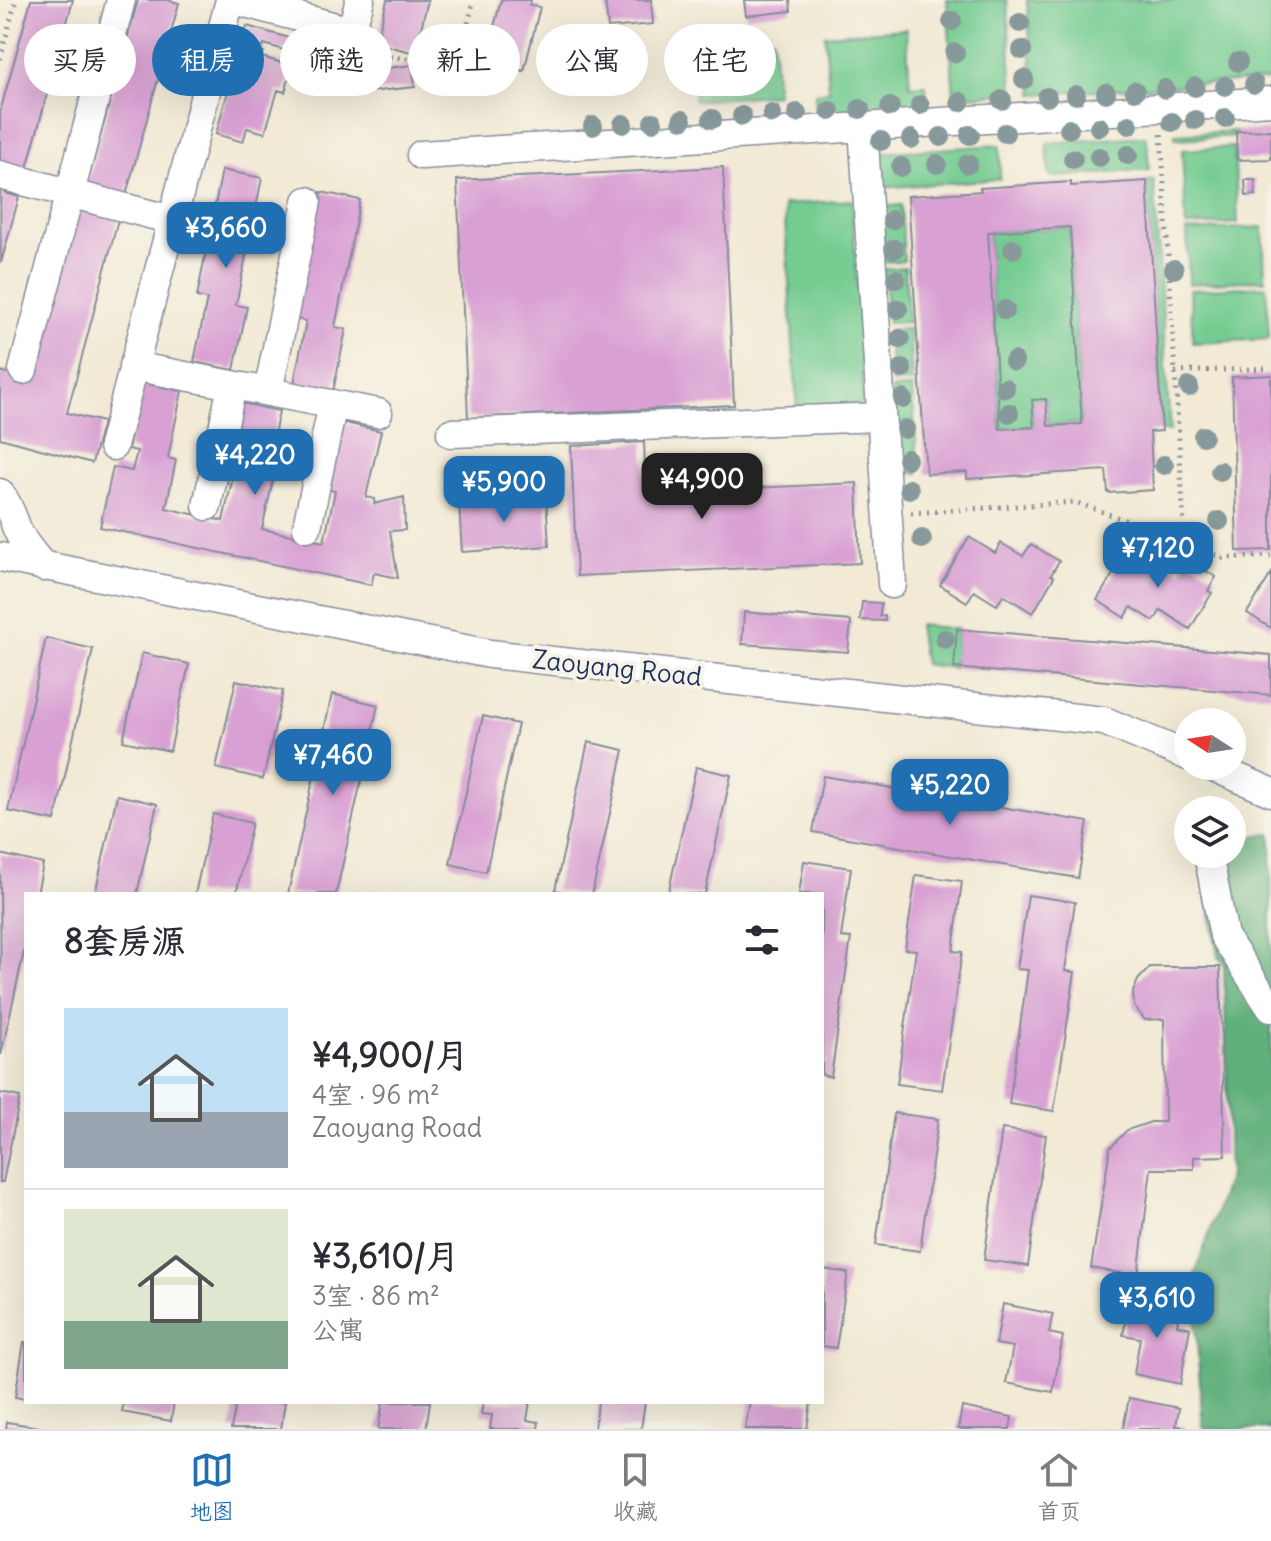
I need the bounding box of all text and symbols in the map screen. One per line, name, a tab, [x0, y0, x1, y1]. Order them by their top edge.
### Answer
chip: 买房	[24, 24, 136, 96]
chip: 租房	[152, 24, 264, 96]
chip: 筛选	[280, 24, 392, 96]
chip: 新上	[408, 24, 520, 96]
chip: 公寓	[536, 24, 648, 96]
chip: 住宅	[664, 24, 776, 96]
pin: ¥3,660	[161, 202, 291, 270]
text: ¥3,660	[185, 211, 267, 244]
pin: ¥4,220	[190, 429, 320, 497]
text: ¥4,220	[214, 438, 296, 471]
pin: ¥4,900	[637, 453, 767, 521]
pin: ¥5,900	[439, 456, 569, 524]
text: ¥4,900	[660, 462, 744, 495]
text: ¥5,900	[462, 465, 546, 498]
pin: ¥7,120	[1093, 522, 1223, 590]
text: ¥7,120	[1121, 531, 1195, 564]
street label: Zaoyang Road	[531, 642, 703, 693]
north arrow	[1174, 708, 1246, 780]
map controls	[1174, 708, 1246, 868]
pin: ¥7,460	[268, 729, 398, 797]
text: ¥7,460	[293, 738, 373, 771]
pin: ¥5,220	[885, 759, 1015, 827]
text: ¥5,220	[909, 768, 991, 801]
button: layers	[1174, 796, 1246, 868]
icon: filters	[740, 918, 784, 962]
text: 8套房源	[64, 919, 186, 962]
text: ¥4,900/月	[312, 1033, 469, 1076]
icon: home	[128, 1040, 224, 1136]
text: 4室 · 96 m²	[312, 1078, 440, 1111]
text: Zaoyang Road	[312, 1111, 482, 1144]
text: ¥3,610/月	[312, 1234, 460, 1277]
icon: home	[128, 1241, 224, 1337]
pin: ¥3,610	[1092, 1272, 1222, 1340]
text: 3室 · 86 m²	[312, 1279, 440, 1312]
text: ¥3,610	[1118, 1281, 1196, 1314]
text: 公寓	[312, 1313, 364, 1346]
tab: 地图	[190, 1448, 234, 1525]
tab: 收藏	[613, 1448, 657, 1525]
tab: 首页	[1037, 1448, 1081, 1525]

